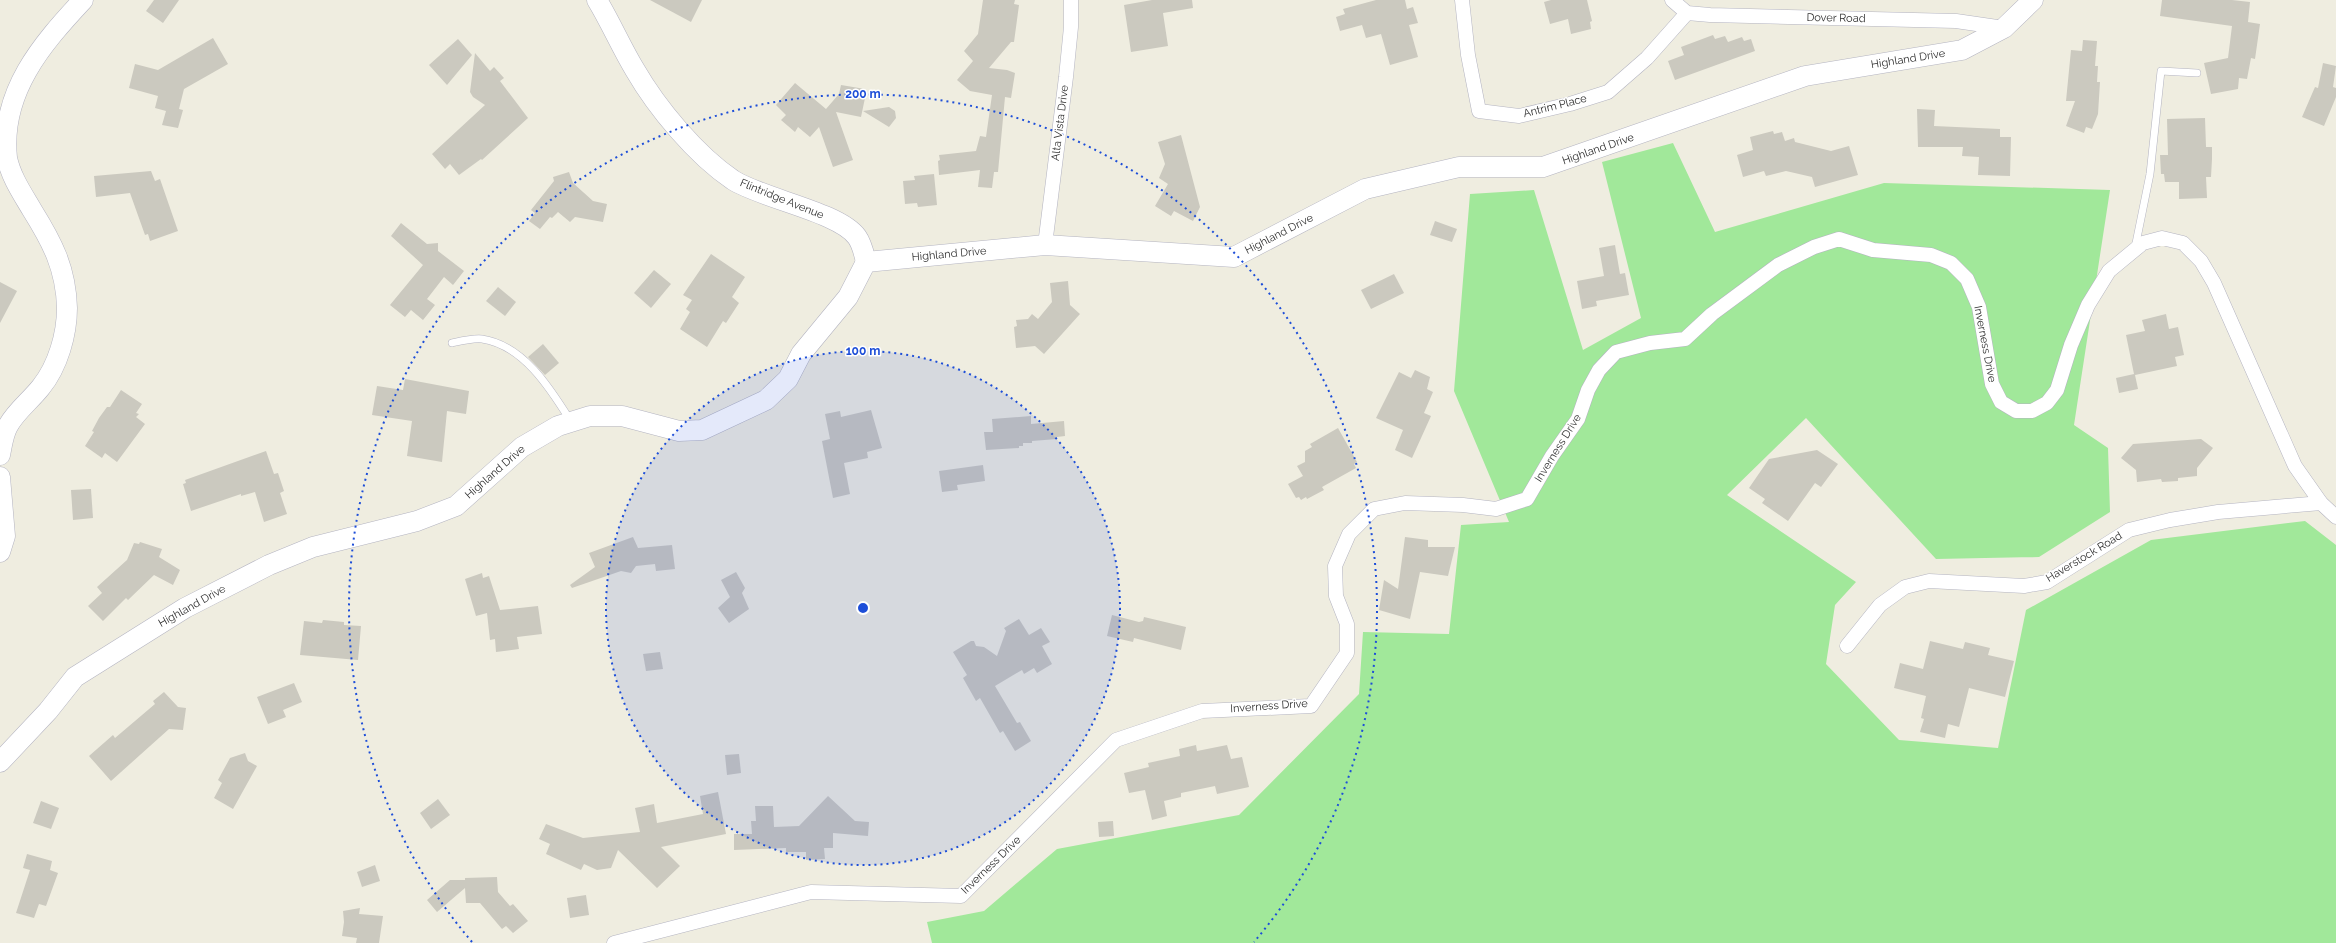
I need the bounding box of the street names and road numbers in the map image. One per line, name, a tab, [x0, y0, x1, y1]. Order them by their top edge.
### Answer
street label: Dover Road	[1806, 11, 1866, 25]
street label: Highland Drive	[1870, 47, 1947, 71]
street label: Alta Vista Drive	[1049, 84, 1071, 162]
street label: Antrim Place	[1522, 92, 1589, 120]
street label: Highland Drive	[1560, 130, 1636, 167]
street label: Flintridge Avenue	[738, 176, 826, 222]
street label: Highland Drive	[1243, 211, 1316, 257]
street label: Highland Drive	[911, 244, 987, 264]
street label: Inverness Drive	[1971, 305, 1999, 384]
street label: Inverness Drive	[1532, 411, 1584, 484]
street label: Highland Drive	[462, 442, 528, 502]
street label: Haverstock Road	[2044, 529, 2124, 585]
street label: Highland Drive	[156, 582, 228, 630]
street label: Inverness Drive	[1230, 697, 1309, 715]
street label: Inverness Drive	[959, 833, 1024, 897]

